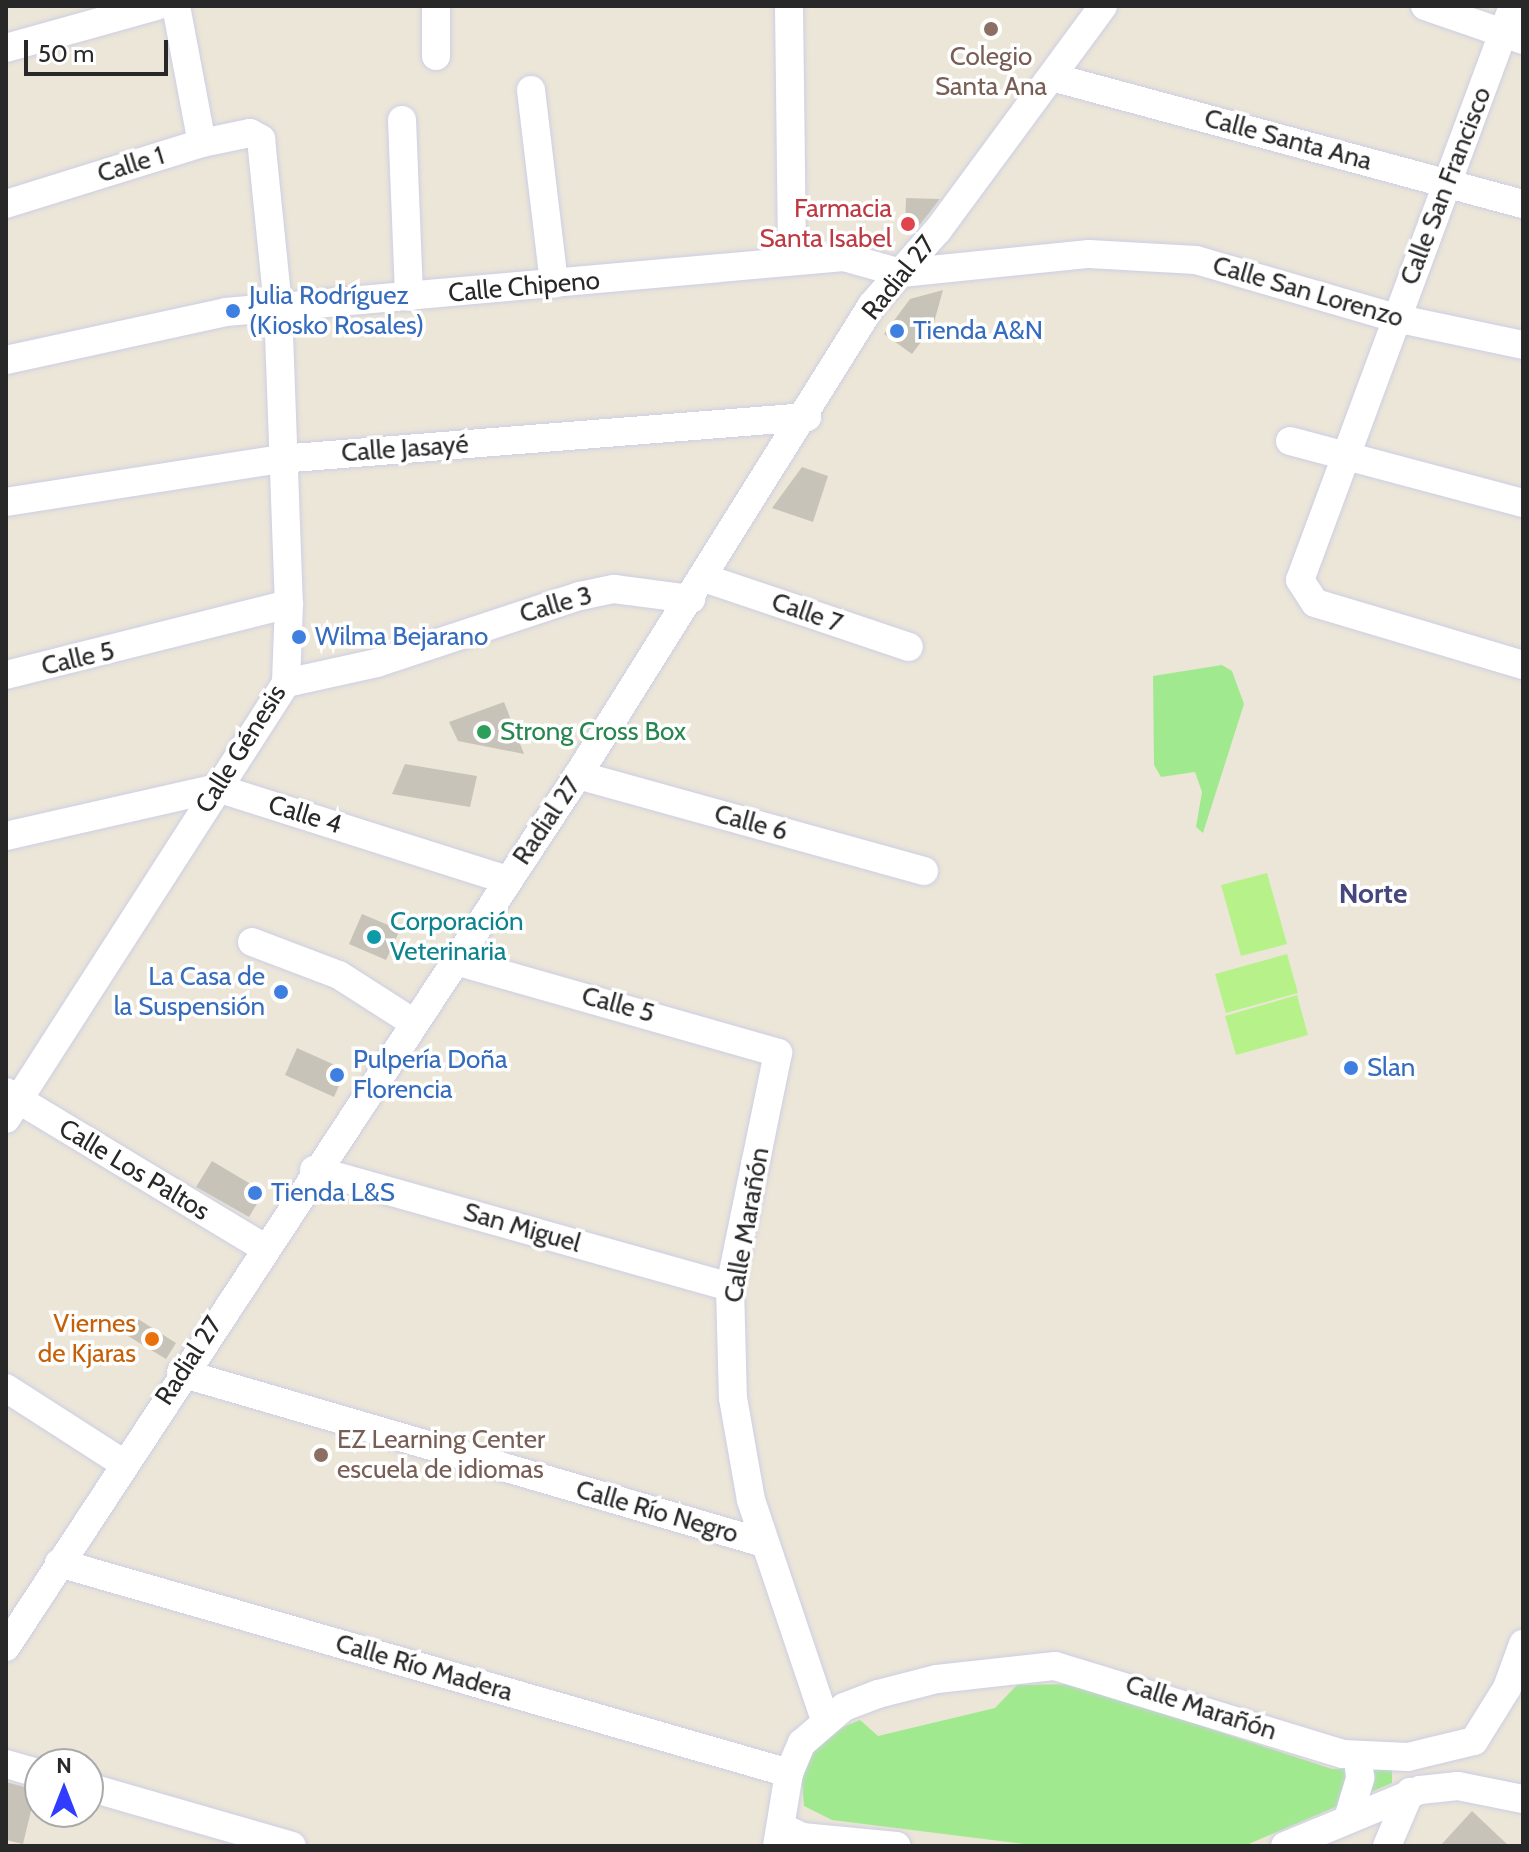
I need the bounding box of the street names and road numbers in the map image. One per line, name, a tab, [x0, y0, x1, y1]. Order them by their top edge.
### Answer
street label: Calle San Francisco	[1394, 83, 1498, 289]
street label: Calle Santa Ana	[1201, 103, 1375, 177]
street label: Calle 1	[94, 140, 168, 190]
street label: Radial 27	[856, 230, 942, 326]
street label: Calle San Lorenzo	[1209, 250, 1407, 334]
street label: Calle Chipeno	[447, 265, 601, 309]
street label: Calle Jasayé	[340, 429, 470, 469]
street label: Calle 3	[516, 580, 596, 630]
street label: Calle 7	[767, 586, 847, 640]
street label: Calle 5	[39, 635, 117, 683]
street label: Calle Génesis	[189, 679, 293, 819]
street label: Radial 27	[506, 771, 588, 871]
street label: Calle 4	[265, 789, 345, 841]
street label: Calle 6	[711, 798, 791, 848]
street label: Calle 5	[578, 980, 658, 1030]
street label: Calle Los Paltos	[53, 1113, 215, 1227]
street label: Calle Marañón	[718, 1145, 776, 1305]
street label: San Miguel	[460, 1196, 584, 1260]
street label: Radial 27	[149, 1311, 229, 1411]
street label: Calle Río Negro	[572, 1474, 742, 1550]
street label: Calle Río Madera	[332, 1628, 516, 1708]
street label: Calle Marañón	[1121, 1669, 1281, 1747]

